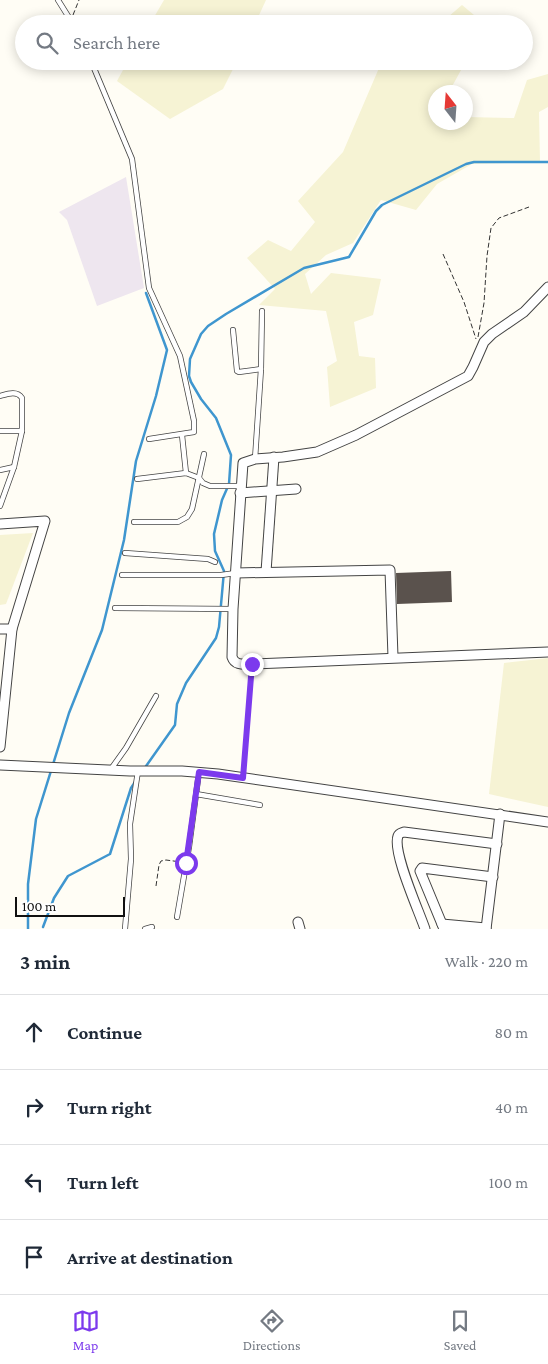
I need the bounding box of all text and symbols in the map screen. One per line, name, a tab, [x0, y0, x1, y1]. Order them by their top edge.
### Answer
search box	[15, 15, 533, 70]
icon: search	[33, 29, 61, 57]
text: Search here	[73, 32, 160, 53]
north arrow	[428, 85, 473, 130]
route end	[241, 653, 264, 676]
route start	[175, 852, 198, 875]
scale bar	[15, 894, 125, 917]
text: 100 m	[22, 898, 56, 914]
text: 3 min	[20, 950, 70, 974]
text: Walk · 220 m	[445, 953, 528, 970]
icon: ahead	[20, 1018, 48, 1046]
text: Continue	[67, 1022, 142, 1043]
text: 80 m	[494, 1024, 528, 1041]
icon: right	[20, 1093, 48, 1121]
text: Turn right	[67, 1097, 152, 1118]
text: 40 m	[495, 1099, 528, 1116]
icon: left	[20, 1168, 48, 1196]
text: Turn left	[67, 1172, 139, 1193]
text: 100 m	[489, 1174, 528, 1191]
icon: arrive	[20, 1243, 48, 1271]
text: Arrive at destination	[67, 1247, 233, 1268]
tab: Map	[72, 1307, 100, 1353]
tab: Directions	[243, 1307, 301, 1353]
tab: Saved	[444, 1307, 476, 1353]

